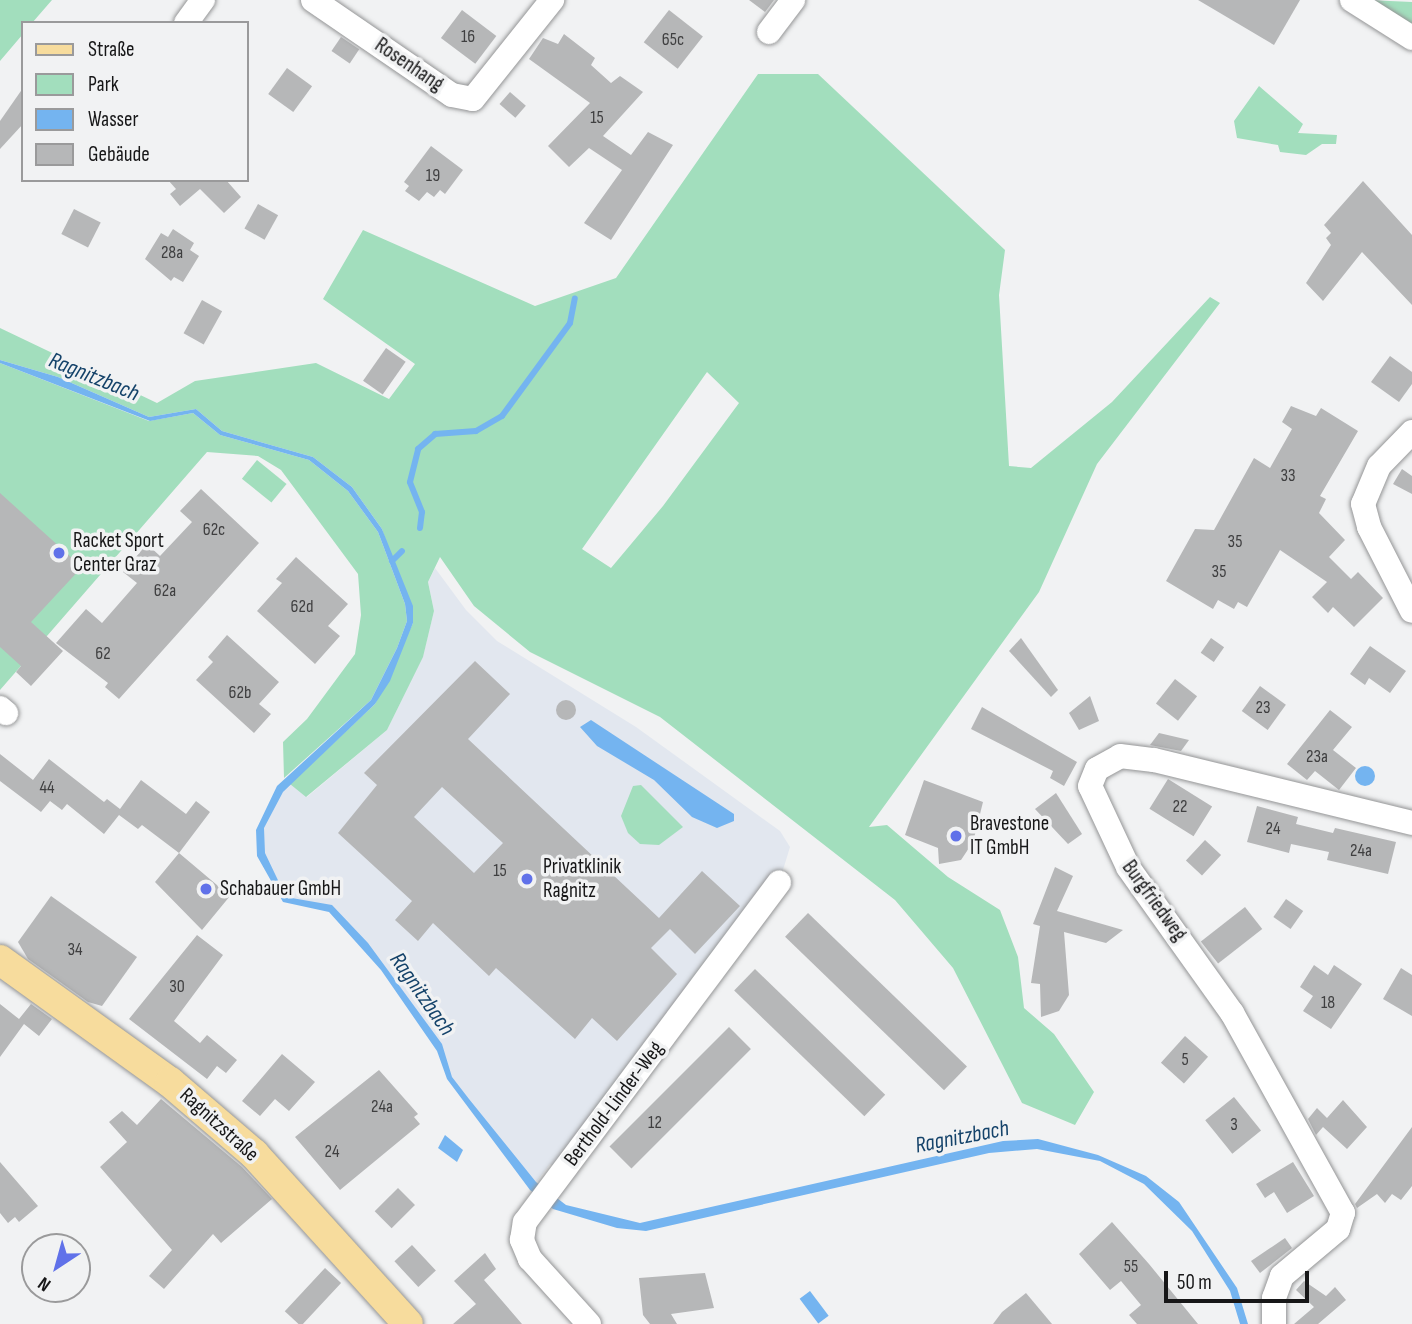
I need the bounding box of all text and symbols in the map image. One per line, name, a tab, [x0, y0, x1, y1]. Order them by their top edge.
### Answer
legend	[21, 21, 248, 182]
house number: 16	[461, 26, 475, 48]
house number: 65c	[662, 29, 684, 51]
street label: Rosenhang	[370, 33, 448, 97]
text: Straße	[88, 37, 134, 62]
text: Park	[88, 72, 119, 97]
text: Wasser	[88, 107, 139, 132]
house number: 15	[590, 107, 604, 129]
text: Gebäude	[88, 142, 150, 167]
house number: 19	[426, 165, 440, 187]
house number: 28a	[161, 242, 183, 264]
water label: Ragnitzbach	[45, 346, 143, 408]
house number: 33	[1280, 465, 1296, 487]
house number: 62c	[203, 519, 225, 541]
place label: Racket Sport Center Graz	[73, 528, 164, 578]
house number: 35	[1228, 531, 1242, 553]
marker: Racket Sport Center Graz	[51, 545, 67, 561]
house number: 35	[1212, 561, 1226, 583]
house number: 62a	[154, 580, 176, 602]
house number: 62d	[291, 596, 313, 618]
house number: 62	[95, 643, 111, 665]
house number: 62b	[229, 682, 251, 704]
house number: 23	[1256, 697, 1270, 719]
house number: 23a	[1306, 746, 1328, 768]
house number: 44	[39, 777, 55, 799]
house number: 22	[1173, 796, 1187, 818]
place label: Bravestone IT GmbH	[970, 811, 1049, 861]
house number: 24	[1266, 818, 1280, 840]
marker: Bravestone IT GmbH	[948, 828, 964, 844]
house number: 24a	[1350, 840, 1372, 862]
place label: Privatklinik Ragnitz	[543, 854, 621, 904]
street label: Burgfriedweg	[1116, 856, 1192, 946]
house number: 15	[493, 860, 507, 882]
marker: Privatklinik Ragnitz	[517, 869, 537, 889]
place label: Schabauer GmbH	[220, 876, 341, 902]
marker: Schabauer GmbH	[198, 881, 214, 897]
house number: 34	[67, 939, 83, 961]
water label: Ragnitzbach	[383, 947, 461, 1041]
house number: 30	[169, 976, 185, 998]
house number: 18	[1321, 992, 1335, 1014]
street label: Berthold-Linder-Weg	[559, 1037, 669, 1171]
house number: 5	[1181, 1049, 1189, 1071]
street label: Ragnitzstraße	[174, 1083, 264, 1167]
house number: 24a	[371, 1096, 393, 1118]
house number: 12	[648, 1112, 662, 1134]
water label: Ragnitzbach	[913, 1114, 1011, 1160]
house number: 3	[1230, 1114, 1238, 1136]
house number: 24	[325, 1141, 339, 1163]
north arrow	[21, 1233, 91, 1303]
house number: 55	[1124, 1256, 1138, 1278]
scale bar	[1167, 1258, 1312, 1302]
text: 50 m	[1177, 1270, 1212, 1295]
text: N	[34, 1271, 55, 1296]

